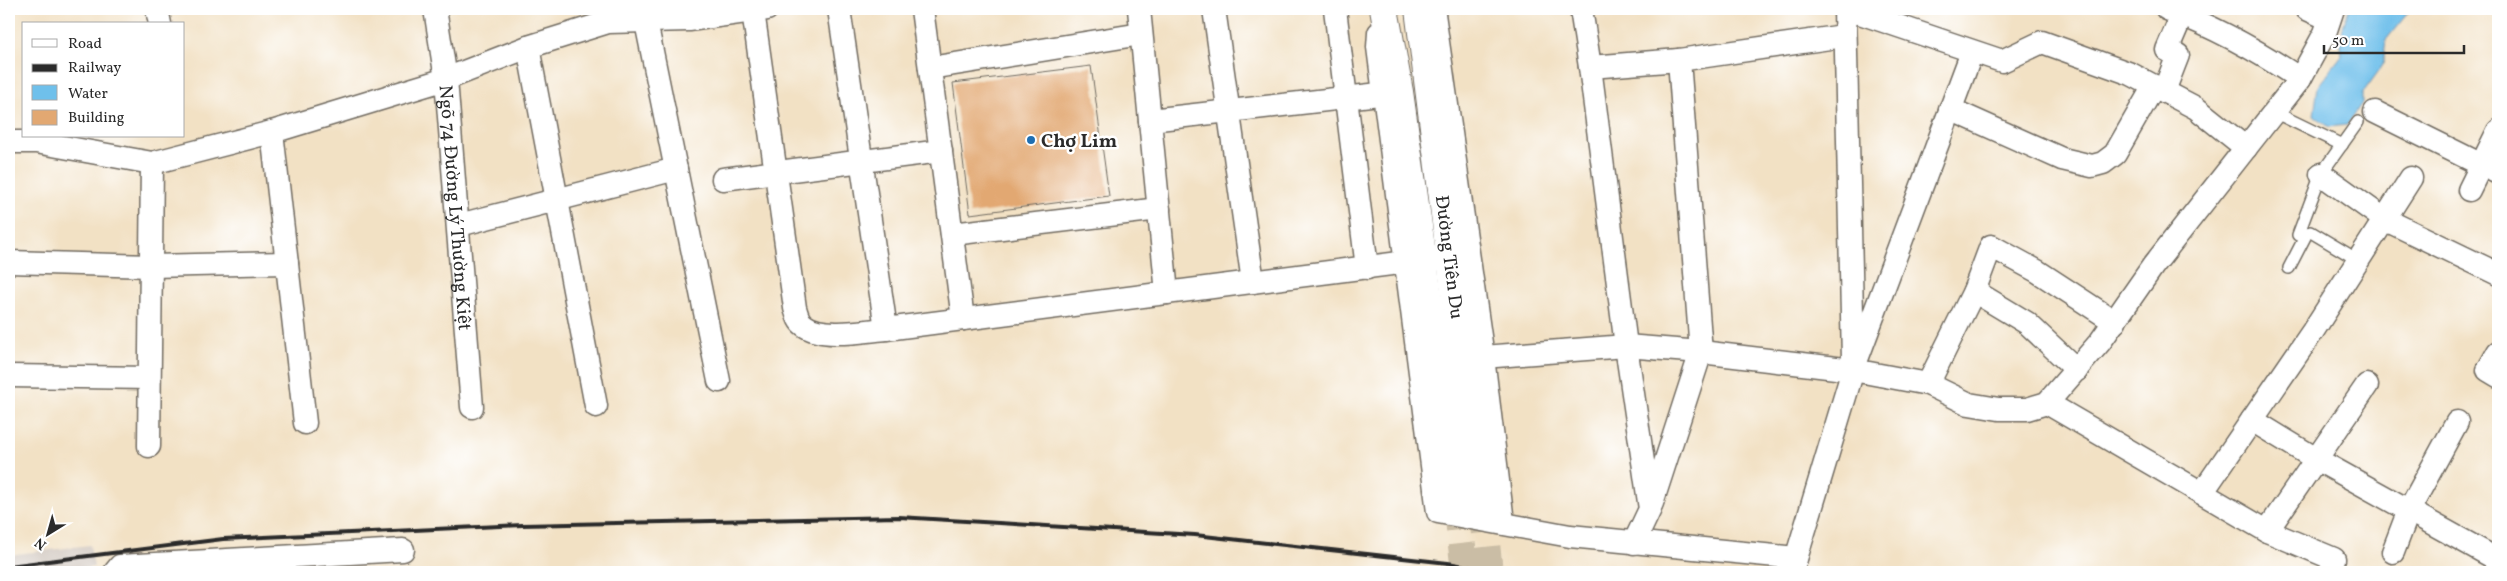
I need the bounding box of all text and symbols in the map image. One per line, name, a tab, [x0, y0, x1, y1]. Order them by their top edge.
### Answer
legend	[22, 22, 185, 138]
scale bar	[2324, 22, 2464, 54]
text: 50 m	[2332, 31, 2364, 52]
text: Road	[68, 34, 102, 55]
text: Railway	[68, 58, 121, 79]
text: Water	[68, 84, 108, 105]
street label: Ngõ 74 Đường Lý Thường Kiệt	[432, 84, 477, 332]
text: Building	[68, 108, 125, 129]
place label: Chợ Lim	[1041, 129, 1117, 155]
marker: Chợ Lim	[1025, 134, 1037, 146]
street label: Đường Tiên Du	[1428, 194, 1469, 321]
north arrow	[22, 508, 72, 558]
text: N	[31, 533, 51, 554]

